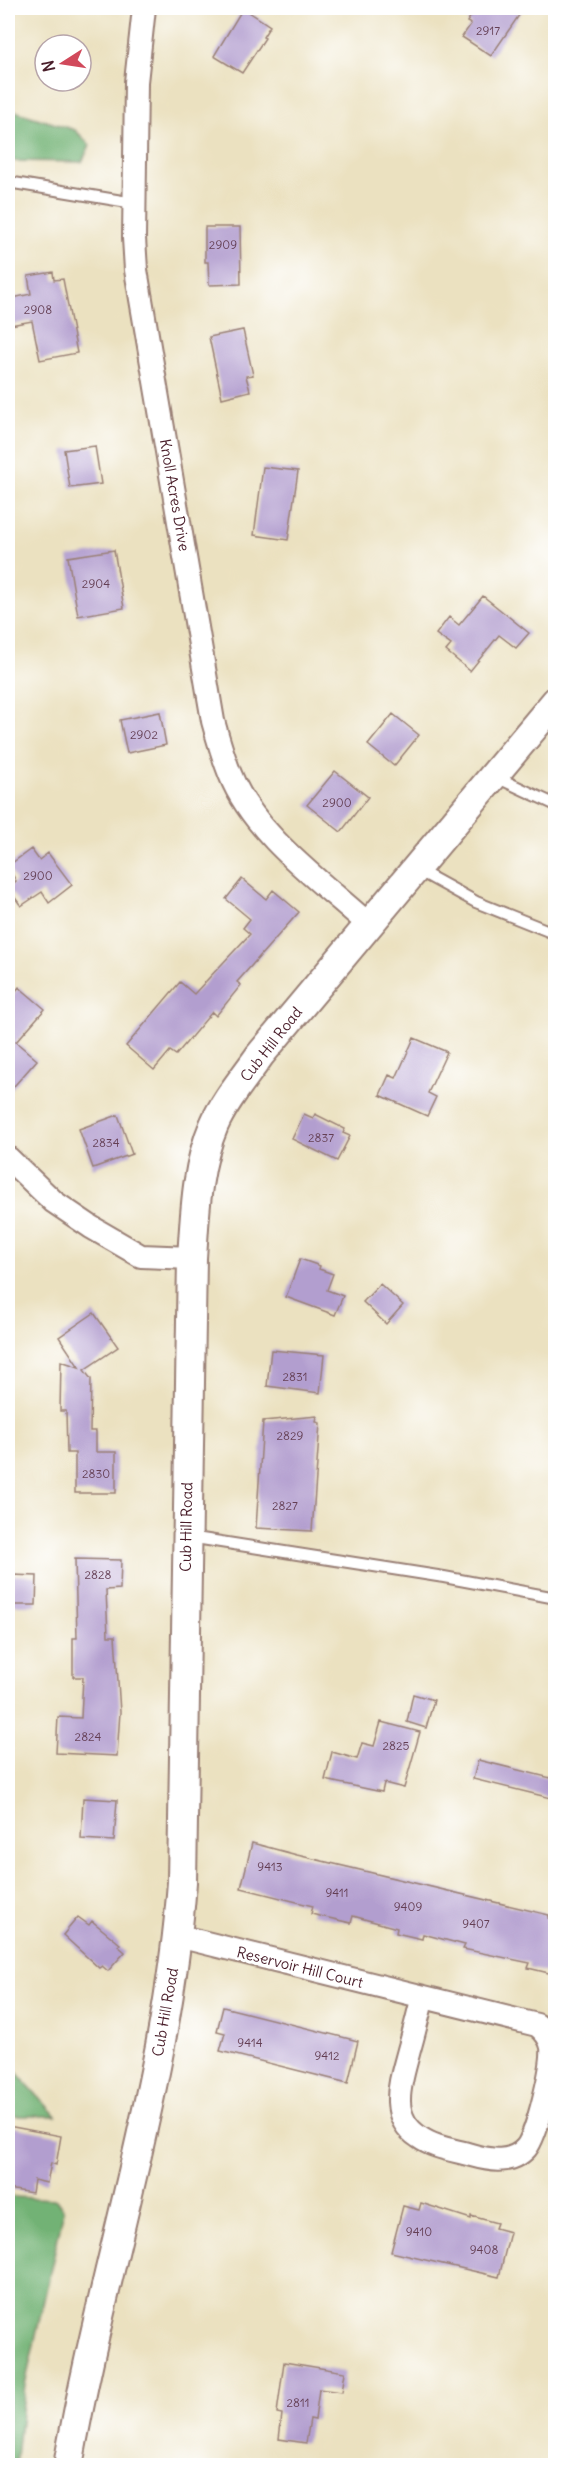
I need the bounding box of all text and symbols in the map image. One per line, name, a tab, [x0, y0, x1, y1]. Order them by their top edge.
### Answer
house number: 2917	[476, 23, 500, 38]
north arrow	[33, 33, 93, 93]
text: N	[37, 59, 59, 74]
house number: 2909	[209, 237, 237, 252]
house number: 2908	[24, 302, 52, 317]
street label: Knoll Acres Drive	[156, 437, 194, 553]
house number: 2904	[82, 576, 110, 591]
house number: 2902	[130, 727, 158, 742]
house number: 2900	[322, 795, 352, 810]
house number: 2900	[23, 868, 53, 883]
street label: Cub Hill Road	[236, 1003, 306, 1085]
house number: 2837	[308, 1130, 334, 1145]
house number: 2834	[92, 1135, 120, 1150]
house number: 2831	[283, 1369, 307, 1384]
house number: 2829	[277, 1428, 304, 1443]
house number: 2830	[82, 1466, 110, 1481]
street label: Cub Hill Road	[176, 1482, 196, 1572]
house number: 2827	[272, 1498, 298, 1513]
house number: 2828	[85, 1567, 112, 1582]
house number: 2824	[75, 1729, 101, 1744]
house number: 2825	[383, 1738, 410, 1753]
house number: 9413	[257, 1859, 283, 1874]
house number: 9411	[325, 1885, 349, 1900]
house number: 9409	[394, 1899, 422, 1914]
house number: 9407	[462, 1916, 490, 1931]
street label: Reservoir Hill Court	[235, 1942, 365, 1992]
street label: Cub Hill Road	[148, 1966, 182, 2058]
house number: 9414	[237, 2035, 263, 2050]
house number: 9412	[314, 2048, 340, 2063]
house number: 9410	[406, 2224, 432, 2239]
house number: 9408	[470, 2242, 498, 2257]
house number: 2811	[286, 2395, 310, 2410]

